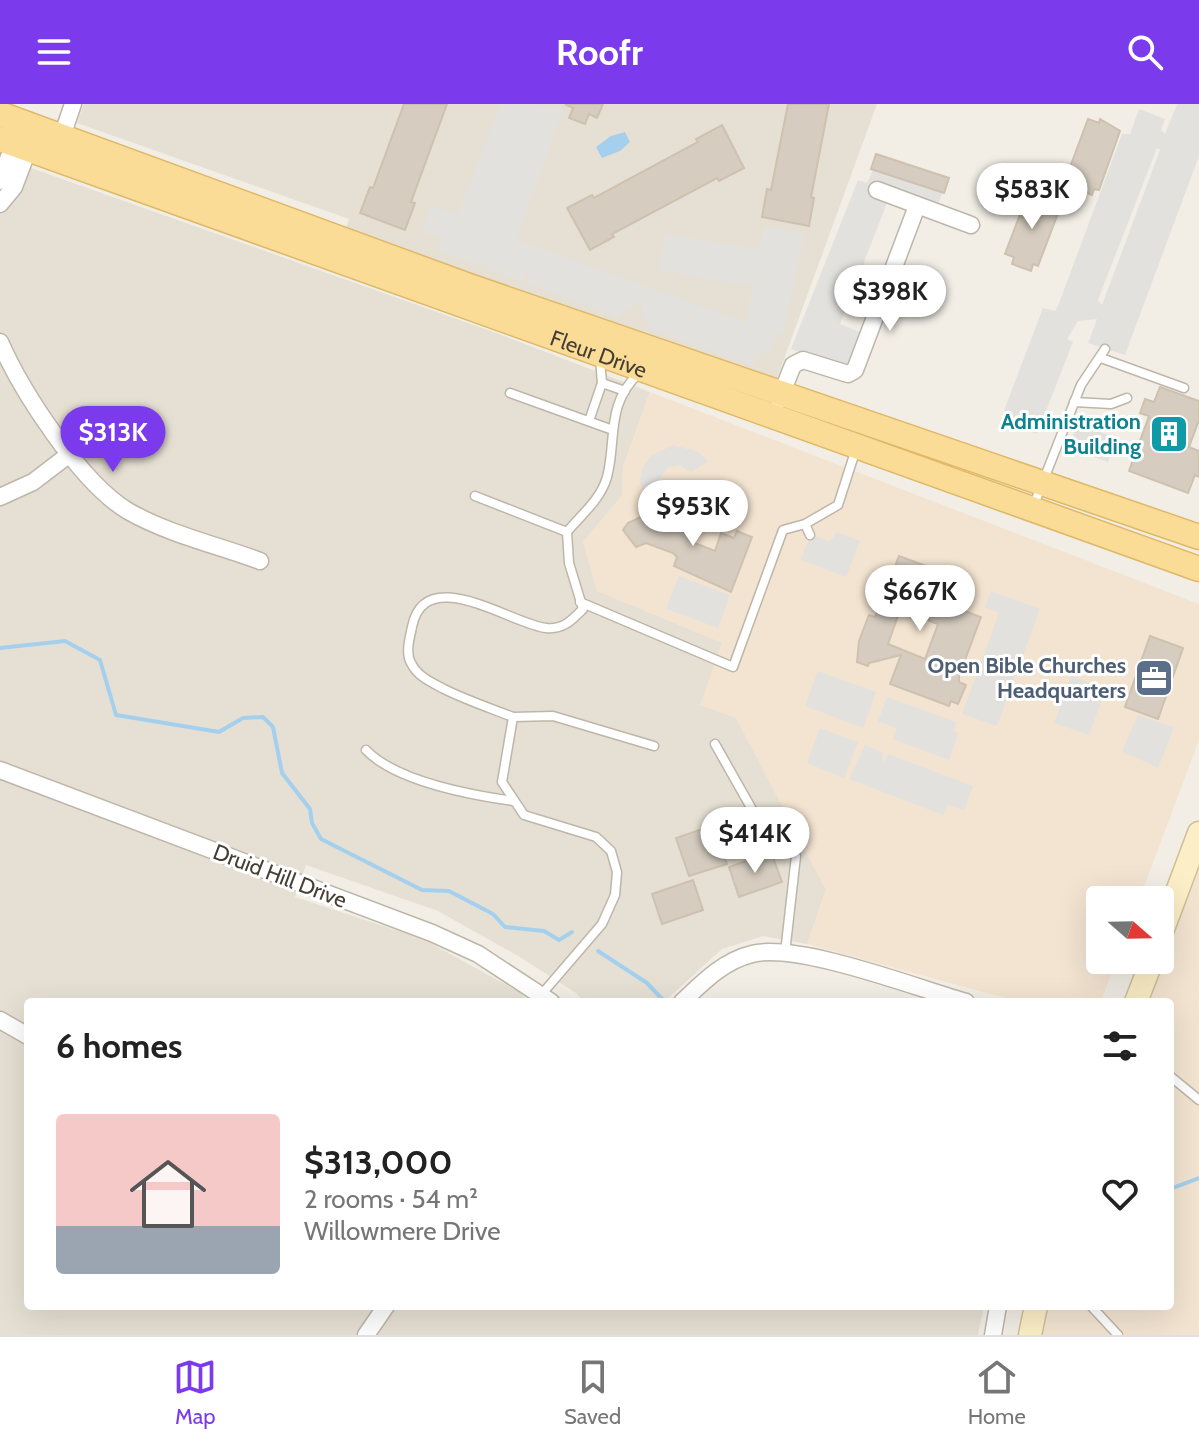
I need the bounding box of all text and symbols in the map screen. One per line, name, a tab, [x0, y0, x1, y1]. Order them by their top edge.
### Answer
icon: menu	[32, 30, 76, 74]
text: Roofr	[556, 30, 643, 74]
icon: search	[1123, 30, 1167, 74]
pin: $583K	[976, 163, 1088, 231]
text: $583K	[994, 173, 1070, 205]
pin: $398K	[834, 265, 946, 333]
text: $398K	[852, 275, 928, 307]
street label: Fleur Drive	[547, 324, 651, 383]
pin: $313K	[57, 406, 169, 474]
place label: Administration Building	[1001, 408, 1141, 460]
building icon: Administration Building	[1148, 413, 1190, 455]
text: $313K	[78, 416, 148, 448]
pin: $953K	[637, 480, 749, 548]
text: $953K	[656, 490, 730, 522]
pin: $667K	[864, 565, 976, 633]
text: $667K	[883, 575, 957, 607]
place label: Open Bible Churches Headquarters	[928, 652, 1126, 704]
office icon: Open Bible Churches Headquarters	[1133, 657, 1175, 699]
pin: $414K	[699, 807, 811, 875]
text: $414K	[718, 817, 792, 849]
street label: Druid Hill Drive	[209, 838, 351, 914]
north arrow	[1086, 886, 1174, 974]
map controls	[1086, 886, 1174, 974]
icon: filters	[1098, 1024, 1142, 1068]
text: 6 homes	[56, 1025, 182, 1067]
text: $313,000	[304, 1141, 453, 1183]
icon: home	[120, 1146, 216, 1242]
icon: heart	[1098, 1172, 1142, 1216]
text: 2 rooms · 54 m²	[304, 1183, 478, 1215]
text: Willowmere Drive	[304, 1215, 501, 1247]
tab: Map	[173, 1355, 217, 1430]
tab: Saved	[564, 1355, 621, 1430]
tab: Home	[968, 1355, 1026, 1430]

